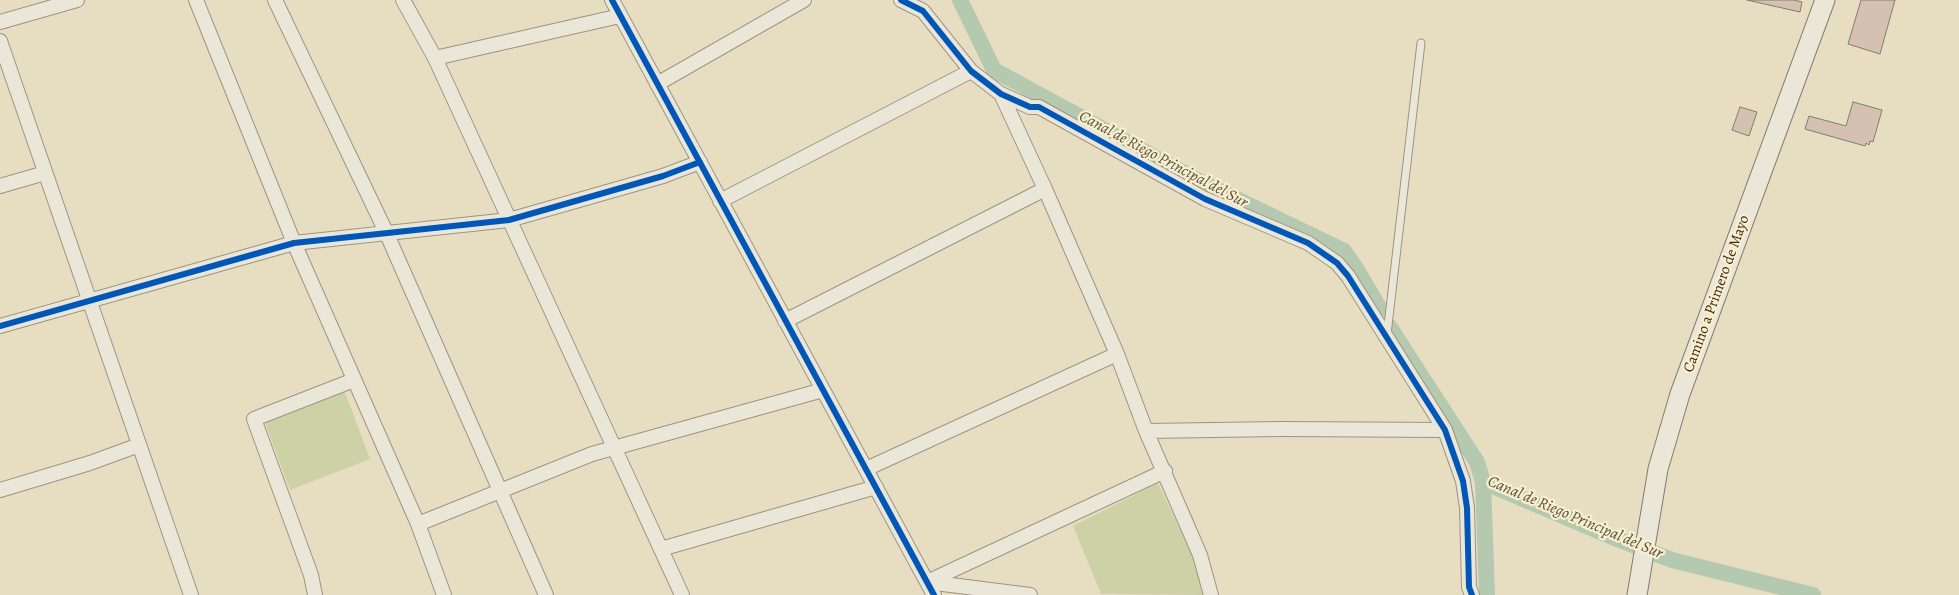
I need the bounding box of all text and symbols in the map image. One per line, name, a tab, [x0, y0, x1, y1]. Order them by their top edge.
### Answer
water label: Canal de Riego Principal del Sur	[1075, 107, 1251, 213]
street label: Camino a Primero de Mayo	[1680, 213, 1754, 375]
water label: Canal de Riego Principal del Sur	[1485, 472, 1665, 564]

